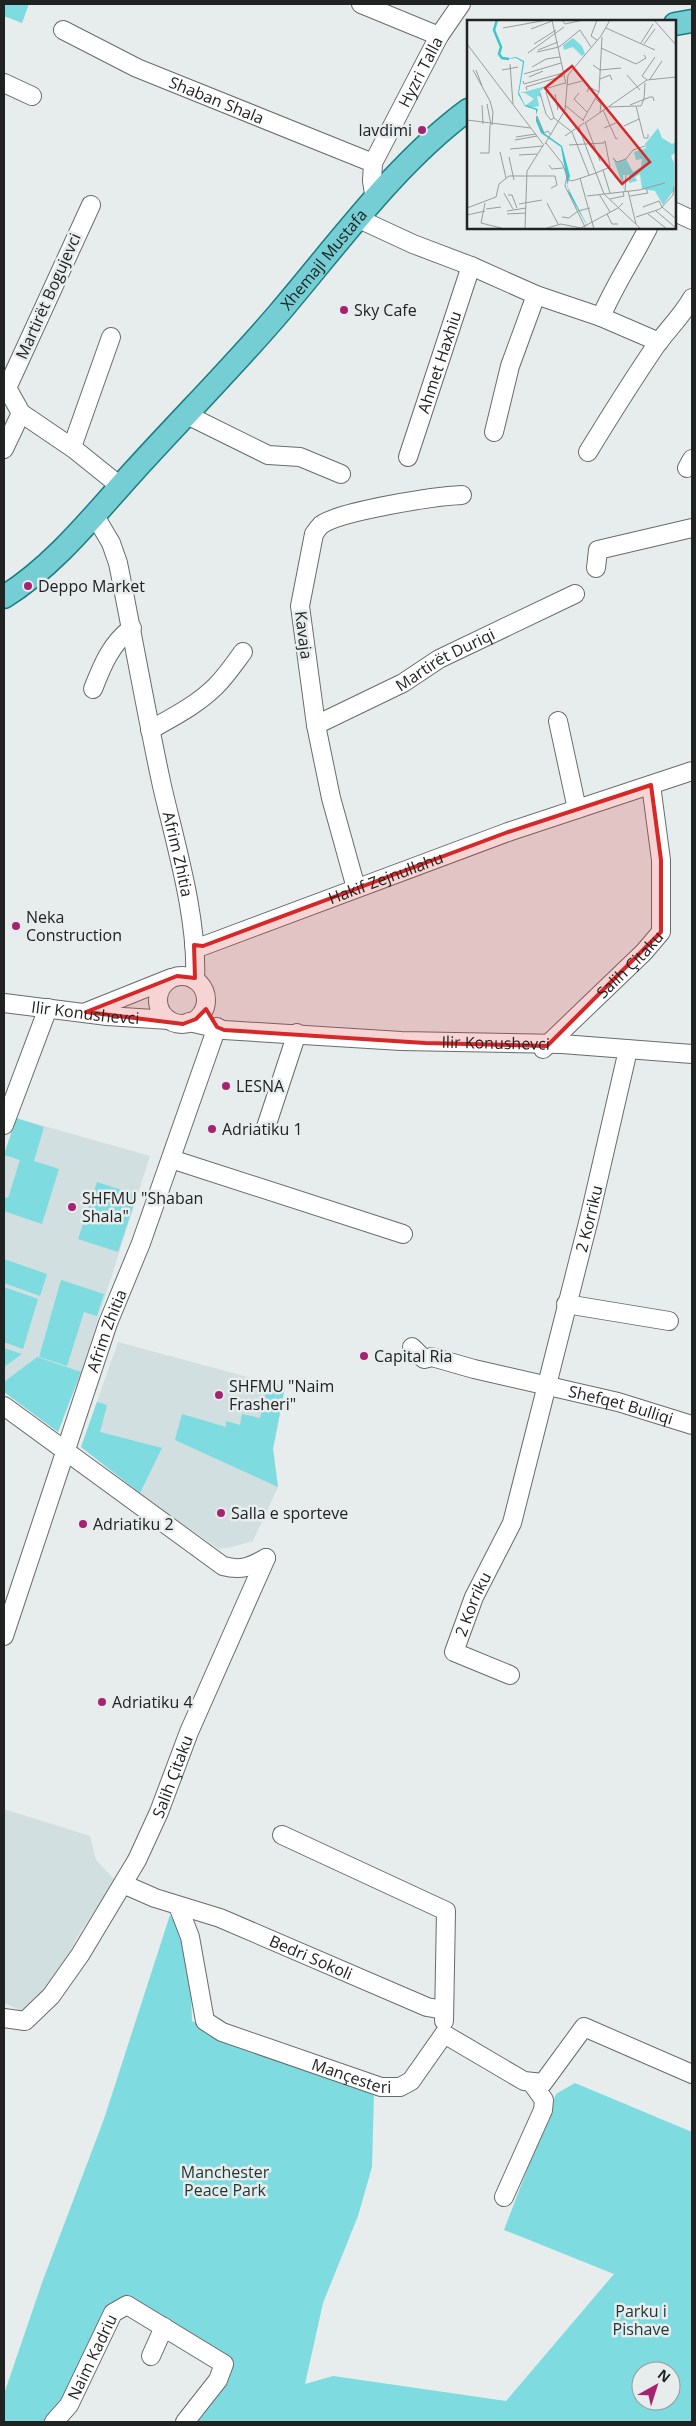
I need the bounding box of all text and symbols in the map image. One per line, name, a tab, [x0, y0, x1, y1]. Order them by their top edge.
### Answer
inset map	[467, 20, 676, 229]
street label: Hyzri Talla	[393, 33, 448, 111]
street label: Shaban Shala	[166, 71, 267, 129]
place label: lavdimi	[358, 119, 412, 141]
marker: lavdimi	[416, 124, 428, 136]
street label: Xhemajl Mustafa	[275, 204, 372, 314]
street label: Martirët Bogujevci	[10, 229, 86, 363]
place label: Sky Cafe	[354, 299, 417, 321]
marker: Sky Cafe	[338, 304, 350, 316]
street label: Ahmet Haxhiu	[412, 308, 466, 416]
place label: Deppo Market	[38, 575, 145, 597]
marker: Deppo Market	[22, 580, 34, 592]
street label: Kavaja	[290, 610, 318, 660]
street label: Martirët Duriqi	[391, 623, 498, 696]
street label: Afrim Zhitia	[158, 809, 198, 899]
street label: Hakif Zejnullahu	[325, 846, 446, 909]
place label: Neka Construction	[26, 906, 122, 946]
marker: Neka Construction	[10, 920, 22, 932]
street label: Salih Çitaku	[591, 926, 668, 1003]
street label: Ilir Konushevci	[30, 996, 140, 1029]
street label: Ilir Konushevci	[441, 1031, 550, 1055]
place label: LESNA	[236, 1075, 285, 1097]
marker: LESNA	[220, 1080, 232, 1092]
place label: Adriatiku 1	[222, 1118, 303, 1140]
marker: Adriatiku 1	[206, 1123, 218, 1135]
street label: 2 Korriku	[570, 1183, 607, 1255]
place label: SHFMU "Shaban Shala"	[82, 1187, 203, 1227]
marker: SHFMU "Shaban Shala"	[66, 1201, 78, 1213]
street label: Afrim Zhitia	[81, 1286, 132, 1375]
place label: Capital Ria	[374, 1345, 452, 1367]
marker: Capital Ria	[358, 1350, 370, 1362]
place label: SHFMU "Naim Frasheri"	[229, 1375, 334, 1415]
street label: Shefqet Bulliqi	[566, 1380, 676, 1429]
marker: SHFMU "Naim Frasheri"	[213, 1389, 225, 1401]
place label: Salla e sporteve	[231, 1502, 348, 1524]
marker: Salla e sporteve	[215, 1507, 227, 1519]
place label: Adriatiku 2	[93, 1513, 174, 1535]
marker: Adriatiku 2	[77, 1518, 89, 1530]
street label: 2 Korriku	[450, 1568, 496, 1639]
place label: Adriatiku 4	[112, 1691, 193, 1713]
marker: Adriatiku 4	[96, 1696, 108, 1708]
street label: Salih Çitaku	[147, 1732, 198, 1822]
street label: Bedri Sokoli	[266, 1930, 356, 1985]
street label: Mançesteri	[309, 2053, 391, 2098]
park label: Manchester Peace Park	[181, 2161, 270, 2201]
park label: Parku i Pishave	[613, 2300, 670, 2340]
street label: Naim Kadriu	[62, 2310, 122, 2404]
north arrow	[631, 2361, 681, 2411]
text: N	[654, 2365, 675, 2386]

